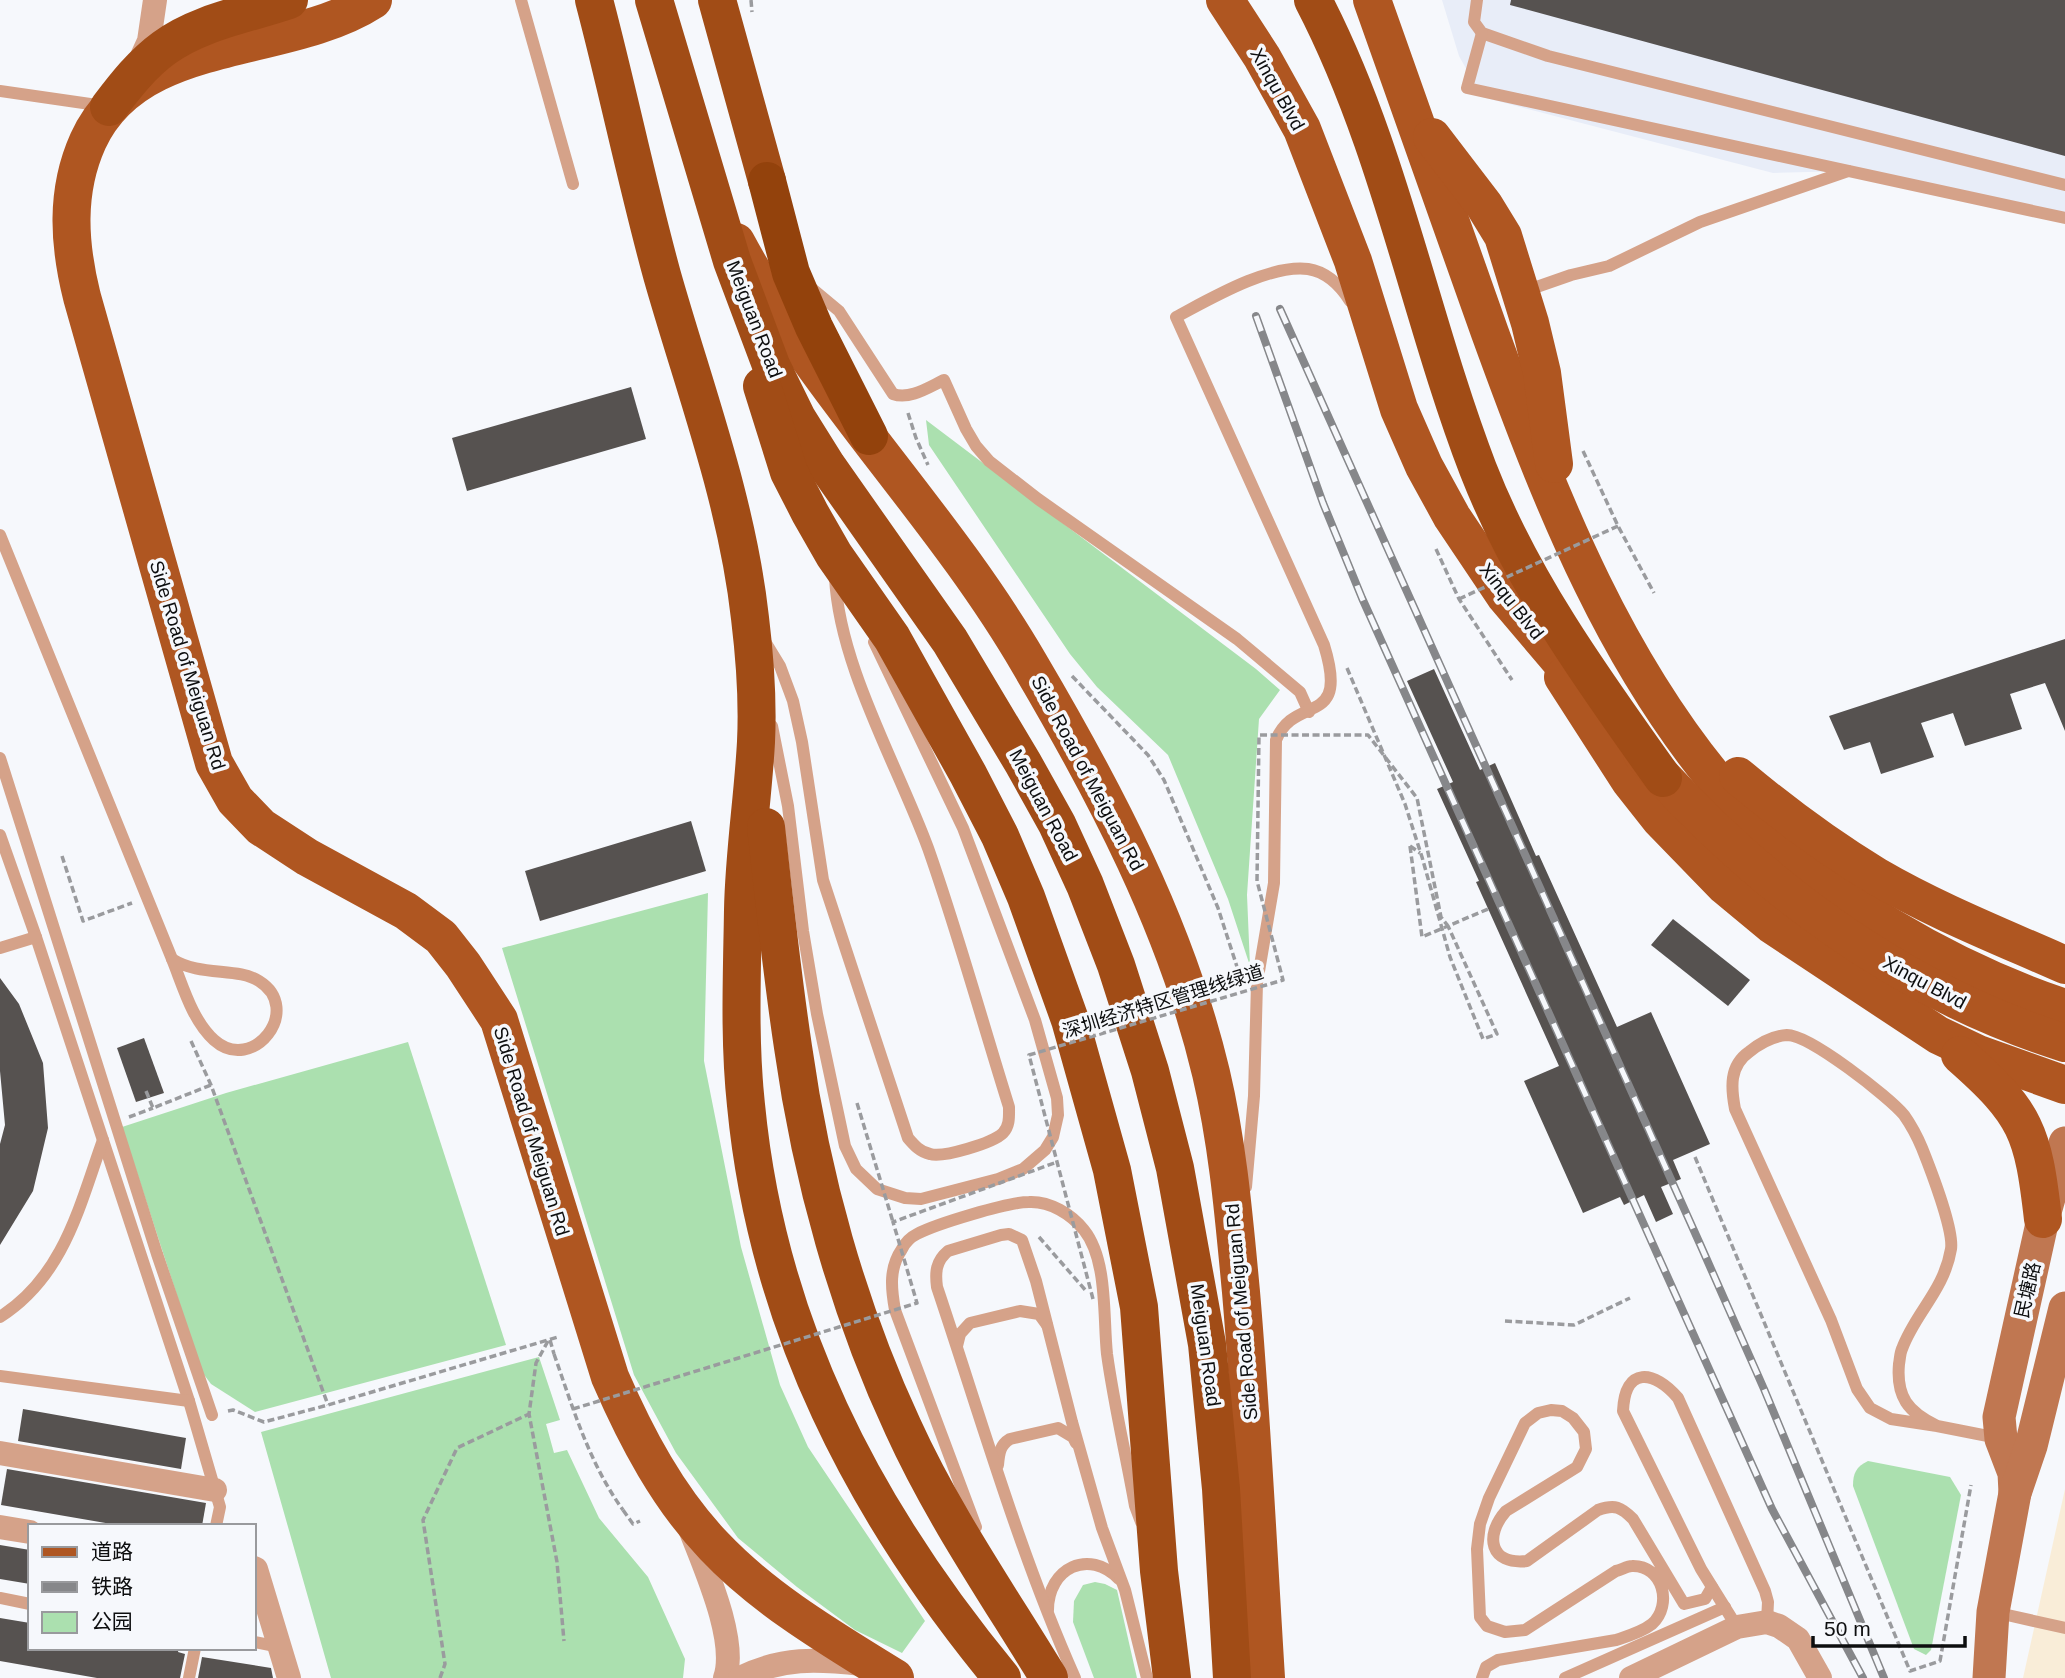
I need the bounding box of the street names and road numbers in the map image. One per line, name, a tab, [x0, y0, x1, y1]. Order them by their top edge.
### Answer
street label: Xinqu Blvd	[1246, 44, 1309, 134]
street label: Meiguan Road	[723, 258, 786, 381]
street label: Side Road of Meiguan Rd	[146, 558, 229, 772]
street label: Xinqu Blvd	[1475, 559, 1548, 644]
street label: Side Road of Meiguan Rd	[1027, 672, 1148, 874]
street label: Meiguan Road	[1005, 746, 1082, 865]
street label: Xinqu Blvd	[1880, 952, 1970, 1013]
street label: 深圳经济特区管理线绿道	[1060, 961, 1266, 1042]
street label: Side Road of Meiguan Rd	[490, 1024, 573, 1238]
street label: Side Road of Meiguan Rd	[1222, 1203, 1261, 1421]
street label: 民塘路	[2011, 1260, 2044, 1320]
street label: Meiguan Road	[1187, 1282, 1225, 1408]

